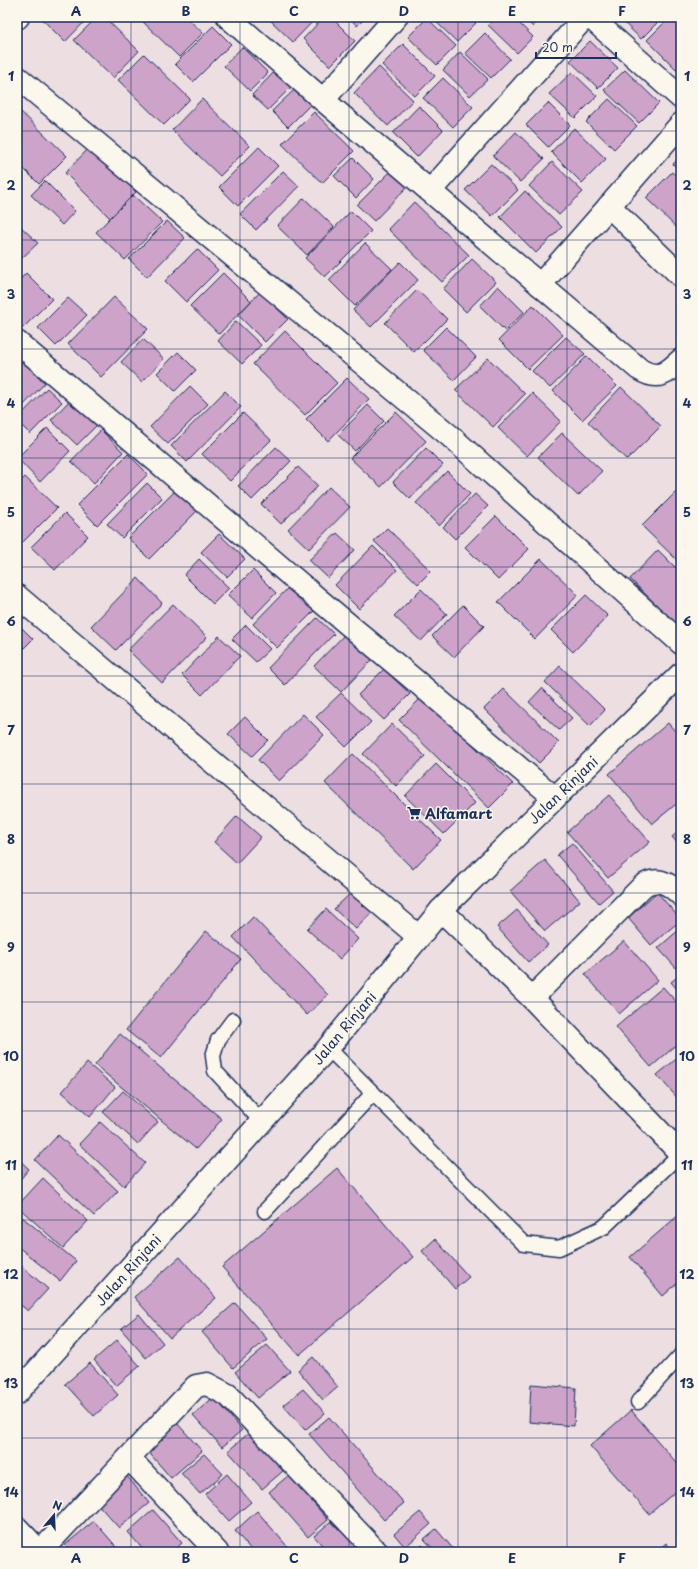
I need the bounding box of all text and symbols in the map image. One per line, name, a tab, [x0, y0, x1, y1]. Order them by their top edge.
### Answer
text: A	[71, 1, 81, 20]
text: B	[182, 1, 191, 20]
text: C	[289, 1, 299, 20]
text: D	[399, 1, 409, 20]
text: E	[508, 1, 516, 20]
text: F	[618, 1, 626, 20]
scale bar	[536, 34, 616, 60]
text: 20 m	[542, 38, 573, 56]
text: 1	[8, 66, 14, 85]
text: 1	[684, 66, 690, 85]
text: 2	[6, 175, 16, 194]
text: 2	[682, 175, 692, 194]
text: 3	[7, 284, 16, 303]
text: 3	[683, 284, 692, 303]
text: 4	[7, 393, 16, 412]
text: 4	[683, 393, 692, 412]
text: 5	[7, 502, 15, 521]
text: 5	[683, 502, 691, 521]
text: 6	[6, 611, 16, 630]
text: 6	[682, 611, 692, 630]
text: 7	[7, 720, 15, 739]
text: 7	[683, 720, 691, 739]
street label: Jalan Rinjani	[523, 751, 603, 829]
place label: Alfamart	[425, 803, 493, 824]
supermarket icon: Alfamart	[406, 805, 422, 821]
text: 8	[7, 829, 15, 848]
text: 8	[683, 829, 691, 848]
text: 9	[7, 937, 15, 956]
text: 9	[683, 937, 691, 956]
street label: Jalan Rinjani	[307, 987, 381, 1069]
text: 10	[3, 1046, 19, 1065]
text: 10	[679, 1046, 695, 1065]
text: 11	[5, 1155, 17, 1174]
text: 11	[681, 1155, 693, 1174]
street label: Jalan Rinjani	[90, 1230, 166, 1310]
text: 12	[3, 1264, 19, 1283]
text: 12	[679, 1264, 695, 1283]
text: 13	[4, 1373, 19, 1392]
text: 13	[680, 1373, 695, 1392]
text: 14	[3, 1482, 19, 1501]
text: 14	[679, 1482, 695, 1501]
north arrow	[34, 1495, 74, 1535]
text: N	[51, 1496, 65, 1515]
text: A	[71, 1548, 81, 1567]
text: B	[182, 1548, 191, 1567]
text: C	[289, 1548, 299, 1567]
text: D	[399, 1548, 409, 1567]
text: E	[508, 1548, 516, 1567]
text: F	[618, 1548, 626, 1567]

